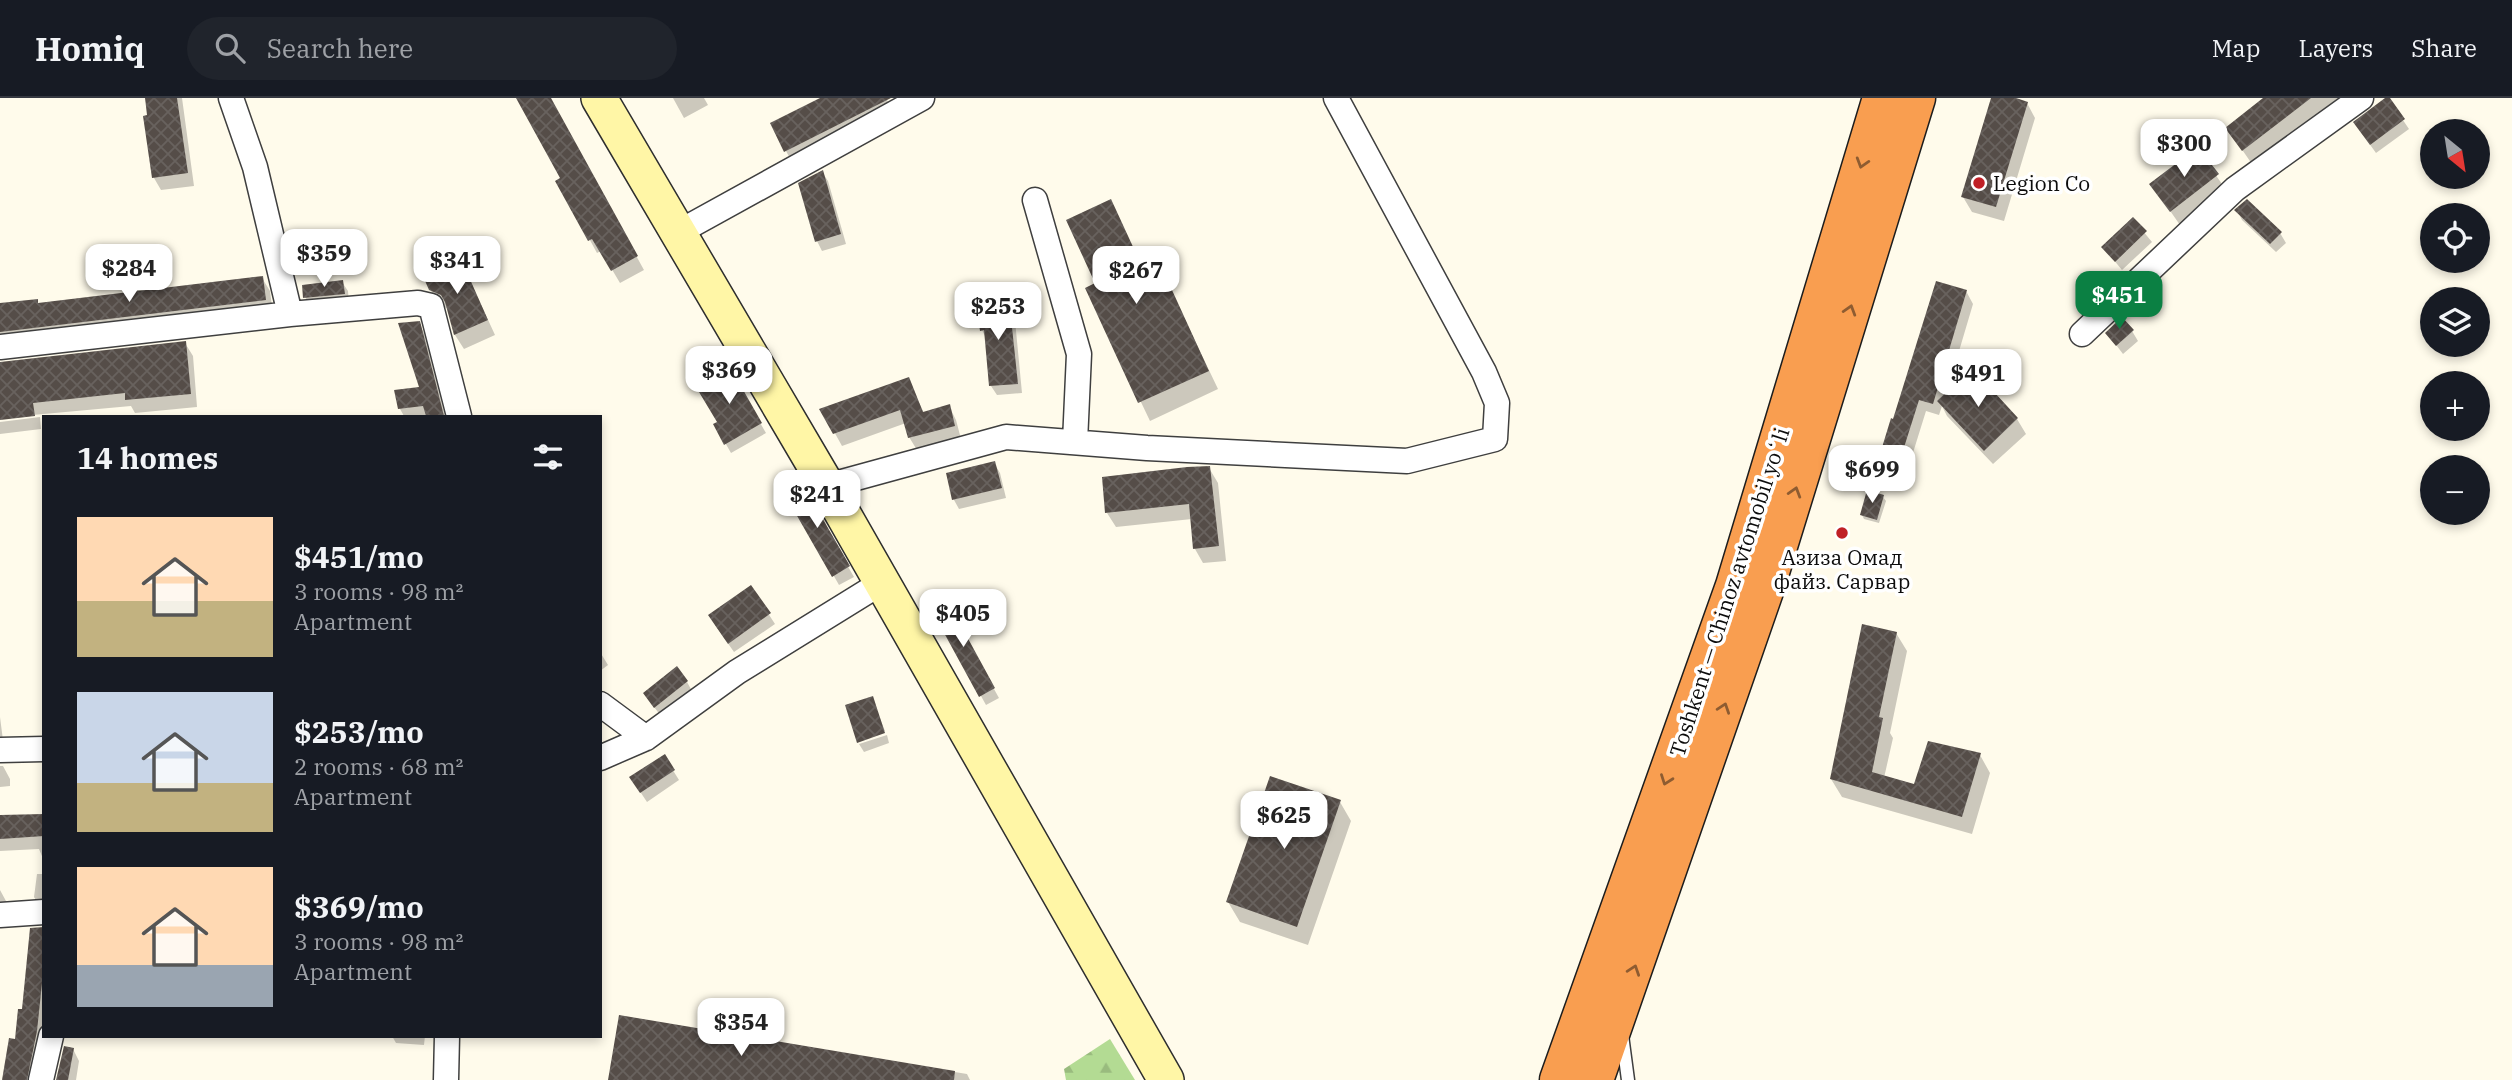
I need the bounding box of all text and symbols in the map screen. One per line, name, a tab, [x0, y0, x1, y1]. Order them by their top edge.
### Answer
search box	[187, 17, 677, 80]
text: Homiq	[35, 27, 145, 70]
icon: search	[211, 29, 249, 67]
text: Search here	[267, 31, 413, 65]
text: Map	[2212, 32, 2260, 64]
text: Layers	[2298, 32, 2373, 64]
text: Share	[2411, 32, 2477, 64]
north arrow	[2420, 119, 2490, 189]
map controls	[2420, 119, 2490, 525]
pin: $300	[2143, 120, 2225, 179]
text: $300	[2156, 127, 2212, 157]
one-way arrow	[1856, 157, 1870, 169]
place label: Legion Co	[1993, 169, 2090, 197]
marker: Legion Co	[1971, 175, 1987, 191]
button: locate	[2420, 203, 2490, 273]
pin: $359	[283, 230, 365, 289]
pin: $341	[416, 236, 498, 296]
text: $359	[296, 237, 352, 267]
pin: $284	[88, 244, 170, 304]
text: $341	[429, 244, 485, 274]
pin: $267	[1095, 246, 1177, 306]
text: $284	[101, 252, 157, 282]
text: $267	[1108, 254, 1164, 284]
pin: $451	[2078, 272, 2160, 331]
text: $451	[2091, 279, 2147, 309]
pin: $253	[957, 282, 1039, 342]
button: layers	[2420, 287, 2490, 357]
text: $253	[970, 290, 1026, 320]
one-way arrow	[1842, 305, 1857, 317]
pin: $369	[688, 346, 770, 406]
pin: $491	[1937, 350, 2019, 409]
text: $369	[701, 354, 757, 384]
text: $491	[1950, 357, 2006, 387]
button: +	[2420, 371, 2490, 441]
street label: Toshkent — Chinoz avtomobil yoʻli	[1662, 424, 1796, 760]
text: 14 homes	[77, 438, 218, 477]
icon: filters	[529, 438, 567, 476]
pin: $699	[1831, 446, 1913, 505]
text: $699	[1844, 453, 1900, 483]
button: −	[2420, 455, 2490, 525]
pin: $241	[776, 470, 858, 530]
text: $241	[789, 478, 845, 508]
one-way arrow	[1786, 486, 1801, 498]
marker: Азиза Омад файз. Сарвар	[1834, 525, 1850, 541]
text: $451/mo	[294, 537, 424, 576]
place label: Азиза Омад файз. Сарвар	[1774, 543, 1910, 595]
icon: home	[133, 545, 217, 629]
text: 3 rooms · 98 m²	[294, 576, 464, 606]
pin: $405	[922, 589, 1004, 649]
text: $405	[935, 597, 991, 627]
text: Apartment	[294, 606, 412, 636]
one-way arrow	[1716, 703, 1730, 715]
text: $253/mo	[294, 712, 424, 751]
icon: home	[133, 720, 217, 804]
text: 2 rooms · 68 m²	[294, 751, 464, 781]
one-way arrow	[1660, 774, 1674, 786]
text: Apartment	[294, 781, 412, 811]
pin: $625	[1243, 792, 1325, 851]
text: $625	[1256, 799, 1312, 829]
text: $369/mo	[294, 887, 424, 926]
icon: home	[133, 895, 217, 979]
text: 3 rooms · 98 m²	[294, 926, 464, 956]
text: Apartment	[294, 956, 412, 986]
one-way arrow	[1626, 964, 1640, 976]
pin: $354	[700, 998, 782, 1058]
text: $354	[713, 1006, 769, 1036]

